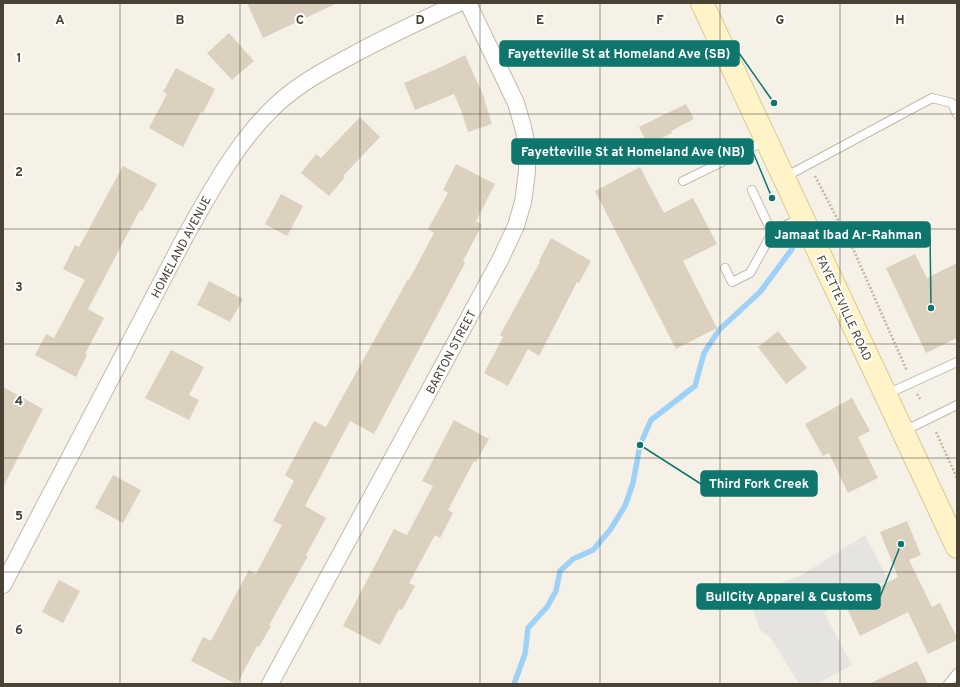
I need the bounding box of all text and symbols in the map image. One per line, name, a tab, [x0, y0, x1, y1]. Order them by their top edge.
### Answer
text: A	[55, 13, 65, 29]
text: B	[176, 13, 185, 29]
text: C	[296, 13, 304, 29]
text: D	[415, 13, 425, 29]
text: E	[536, 13, 544, 29]
text: F	[656, 13, 664, 29]
text: G	[776, 13, 785, 29]
text: H	[895, 13, 905, 29]
callout: Fayetteville St at Homeland Ave (SB)	[500, 41, 739, 66]
text: Fayetteville St at Homeland Ave (SB)	[508, 47, 730, 63]
text: 1	[16, 51, 22, 67]
callout: Fayetteville St at Homeland Ave (NB)	[512, 139, 753, 164]
text: Fayetteville St at Homeland Ave (NB)	[521, 145, 745, 161]
text: 2	[15, 165, 23, 181]
street label: HOMELAND AVENUE	[148, 194, 216, 301]
callout: Jamaat Ibad Ar-Rahman	[766, 222, 930, 247]
text: Jamaat Ibad Ar-Rahman	[774, 228, 922, 244]
street label: FAYETTEVILLE ROAD	[812, 253, 875, 364]
text: 3	[15, 280, 23, 296]
street label: BARTON STREET	[423, 308, 481, 397]
text: 4	[15, 394, 23, 410]
callout: Third Fork Creek	[701, 471, 817, 496]
text: Third Fork Creek	[709, 477, 809, 493]
text: 5	[15, 509, 23, 525]
callout: BullCity Apparel & Customs	[697, 584, 880, 609]
text: BullCity Apparel & Customs	[706, 590, 872, 606]
text: 6	[15, 623, 23, 639]

